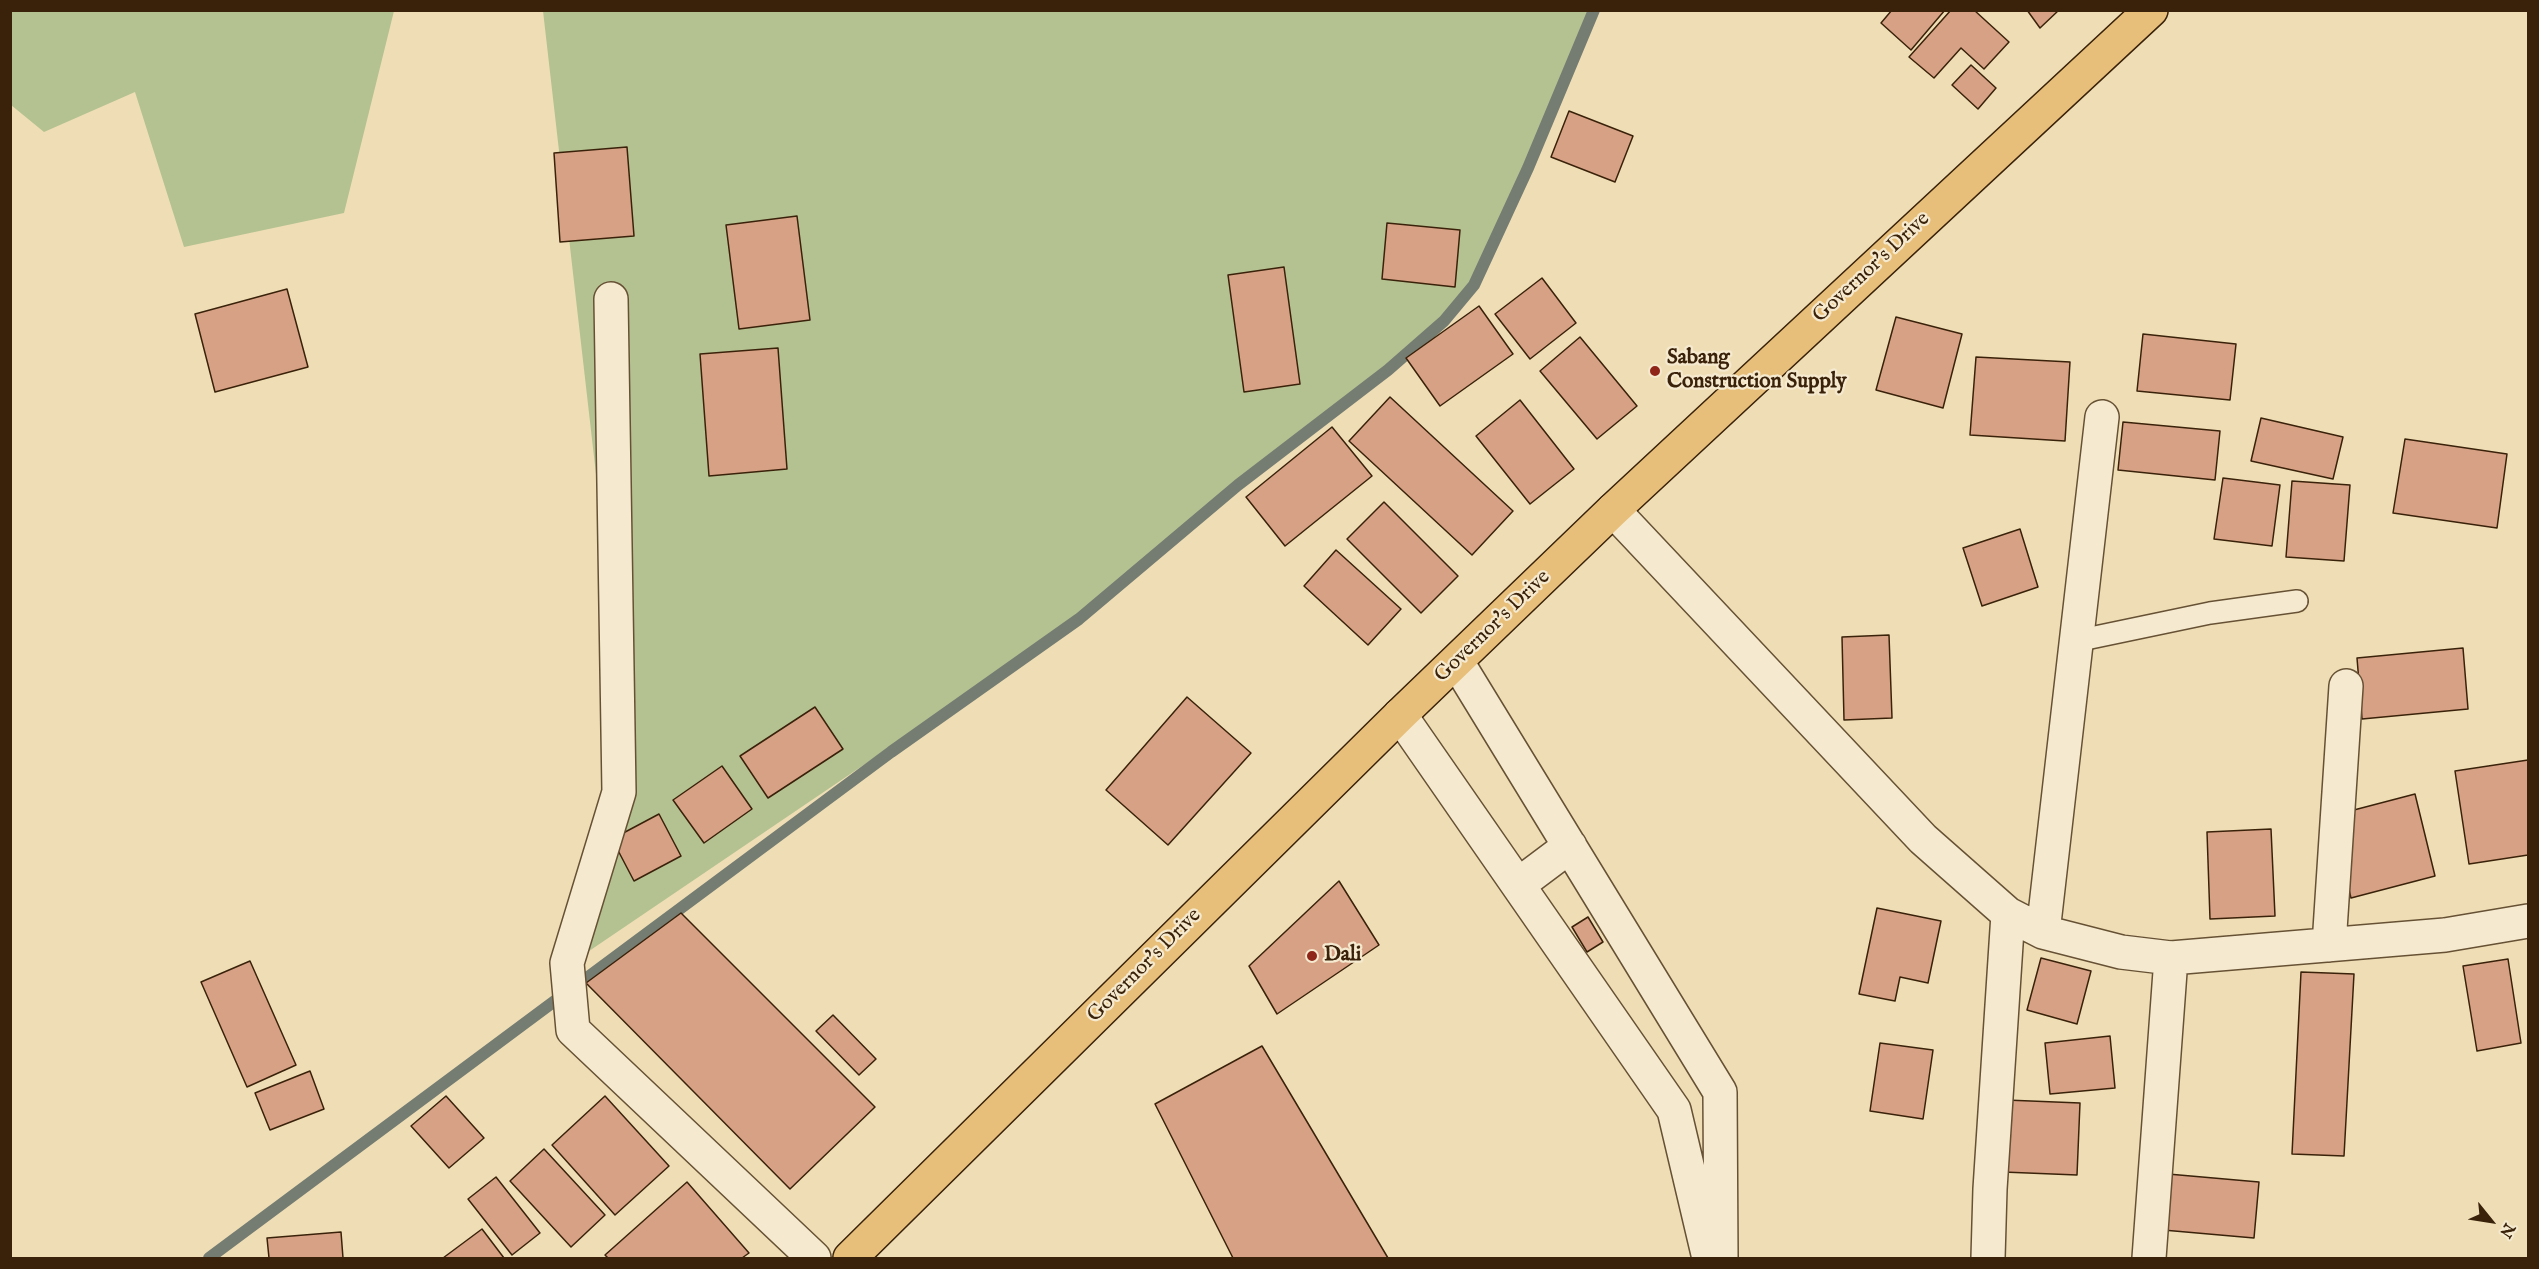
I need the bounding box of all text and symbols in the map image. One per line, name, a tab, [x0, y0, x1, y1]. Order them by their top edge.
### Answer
street label: Governor's Drive	[1808, 207, 1936, 329]
place label: Sabang Construction Supply	[1667, 346, 1847, 396]
marker: Sabang Construction Supply	[1648, 364, 1662, 378]
street label: Governor's Drive	[1430, 565, 1556, 689]
street label: Governor's Drive	[1083, 904, 1207, 1028]
place label: Dali	[1324, 943, 1361, 969]
marker: Dali	[1305, 949, 1319, 963]
north arrow	[2461, 1191, 2521, 1251]
text: N	[2494, 1219, 2519, 1241]

